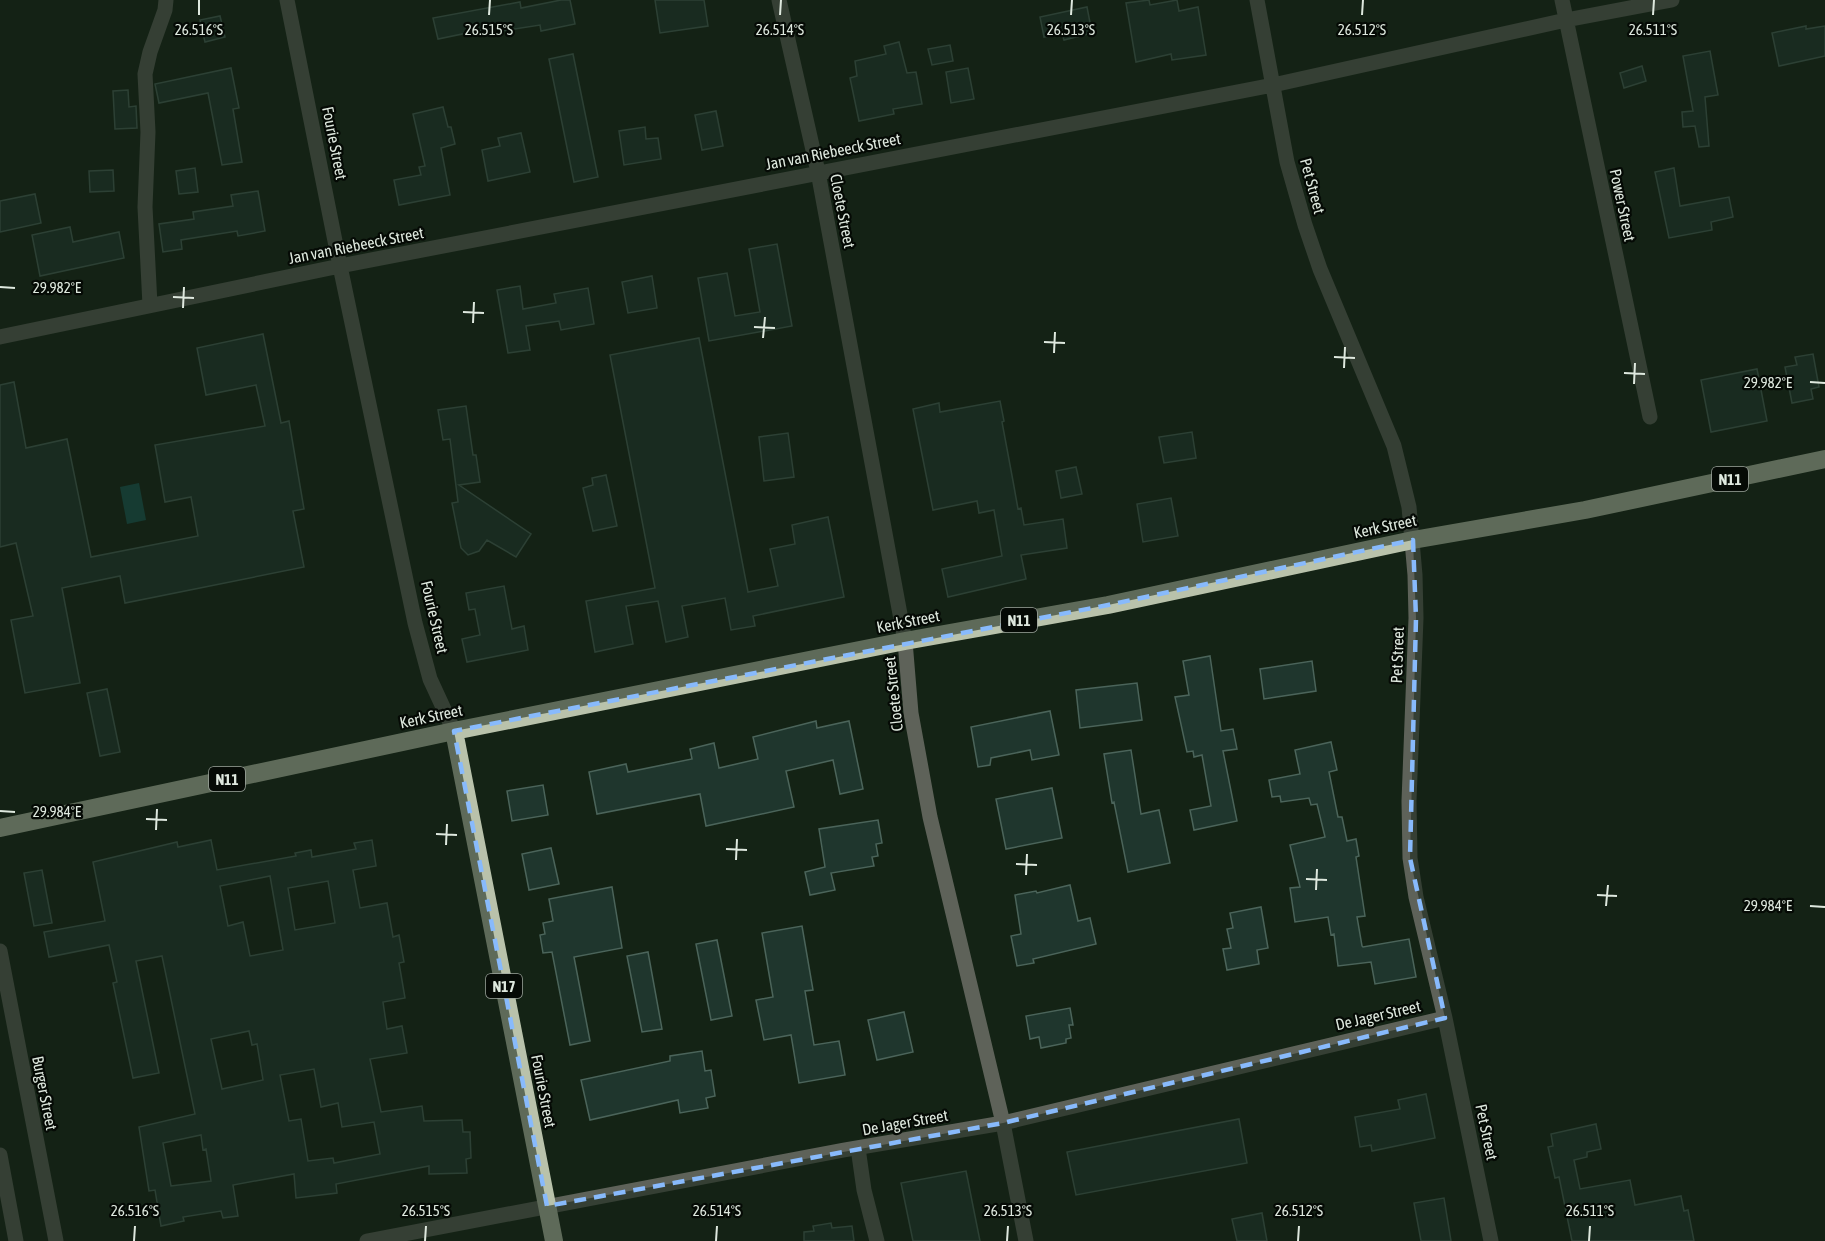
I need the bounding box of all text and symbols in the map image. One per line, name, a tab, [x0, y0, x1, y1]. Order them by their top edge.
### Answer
text: 26.516°S	[175, 21, 223, 38]
text: 26.515°S	[465, 21, 513, 38]
text: 26.514°S	[756, 21, 804, 38]
text: 26.513°S	[1047, 21, 1095, 38]
text: 26.512°S	[1338, 21, 1386, 38]
text: 26.511°S	[1629, 21, 1677, 38]
street label: Fourie Street	[319, 105, 351, 182]
street label: Jan van Riebeeck Street	[764, 129, 903, 173]
street label: Pet Street	[1297, 156, 1329, 216]
street label: Power Street	[1607, 167, 1640, 243]
street label: Cloete Street	[827, 172, 859, 250]
street label: Jan van Riebeeck Street	[287, 223, 426, 267]
text: 29.982°E	[33, 279, 82, 296]
text: 29.982°E	[1744, 374, 1793, 391]
road number: N11	[1712, 467, 1748, 491]
street label: Kerk Street	[1352, 510, 1418, 541]
street label: Fourie Street	[418, 579, 452, 656]
street label: Kerk Street	[875, 606, 941, 636]
road number: N11	[1001, 608, 1037, 632]
street label: Pet Street	[1387, 626, 1407, 684]
street label: Cloete Street	[880, 655, 906, 732]
street label: Kerk Street	[398, 700, 464, 731]
road number: N11	[209, 767, 245, 791]
text: 29.984°E	[33, 803, 82, 820]
text: 29.984°E	[1744, 897, 1793, 914]
road number: N17	[486, 974, 522, 998]
street label: De Jager Street	[1334, 996, 1423, 1035]
street label: Fourie Street	[528, 1053, 560, 1130]
street label: Burger Street	[28, 1054, 61, 1132]
street label: Pet Street	[1472, 1102, 1502, 1162]
street label: De Jager Street	[861, 1106, 950, 1139]
text: 26.516°S	[111, 1202, 159, 1219]
text: 26.515°S	[402, 1202, 450, 1219]
text: 26.514°S	[693, 1202, 741, 1219]
text: 26.513°S	[984, 1202, 1032, 1219]
text: 26.512°S	[1275, 1202, 1323, 1219]
text: 26.511°S	[1566, 1202, 1614, 1219]

